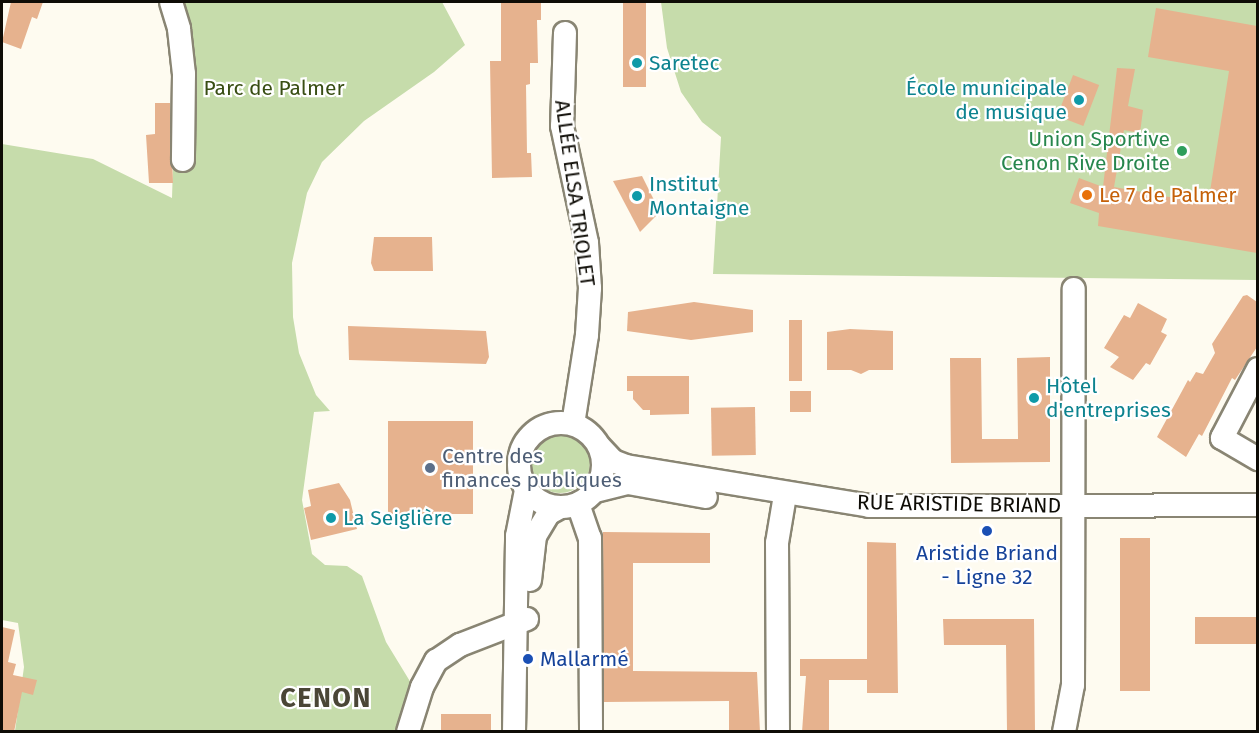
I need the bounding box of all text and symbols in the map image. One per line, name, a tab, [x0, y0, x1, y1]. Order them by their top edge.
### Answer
place label: Saretec	[649, 50, 720, 76]
marker: Saretec	[630, 56, 644, 70]
park label: Parc de Palmer	[203, 75, 345, 101]
place label: École municipale de musique	[906, 75, 1067, 125]
marker: École municipale de musique	[1072, 93, 1086, 107]
street label: ALLÉE ELSA TRIOLET	[549, 98, 601, 288]
place label: Union Sportive Cenon Rive Droite	[1001, 126, 1170, 176]
marker: Union Sportive Cenon Rive Droite	[1175, 144, 1189, 158]
place label: Institut Montaigne	[649, 171, 749, 221]
place label: Le 7 de Palmer	[1099, 182, 1236, 208]
marker: Le 7 de Palmer	[1080, 188, 1094, 202]
marker: Institut Montaigne	[630, 189, 644, 203]
place label: Hôtel d'entreprises	[1046, 373, 1171, 423]
marker: Hôtel d'entreprises	[1027, 391, 1041, 405]
place label: Centre des finances publiques	[442, 443, 622, 493]
marker: Centre des finances publiques	[423, 461, 437, 475]
street label: RUE ARISTIDE BRIAND	[857, 490, 1061, 518]
place label: La Seiglière	[343, 505, 452, 531]
marker: La Seiglière	[324, 511, 338, 525]
marker: Aristide Briand - Ligne 32	[980, 524, 994, 538]
place label: Aristide Briand - Ligne 32	[916, 540, 1058, 590]
place label: Mallarmé	[540, 646, 629, 672]
marker: Mallarmé	[521, 652, 535, 666]
district label: CENON	[280, 683, 372, 715]

